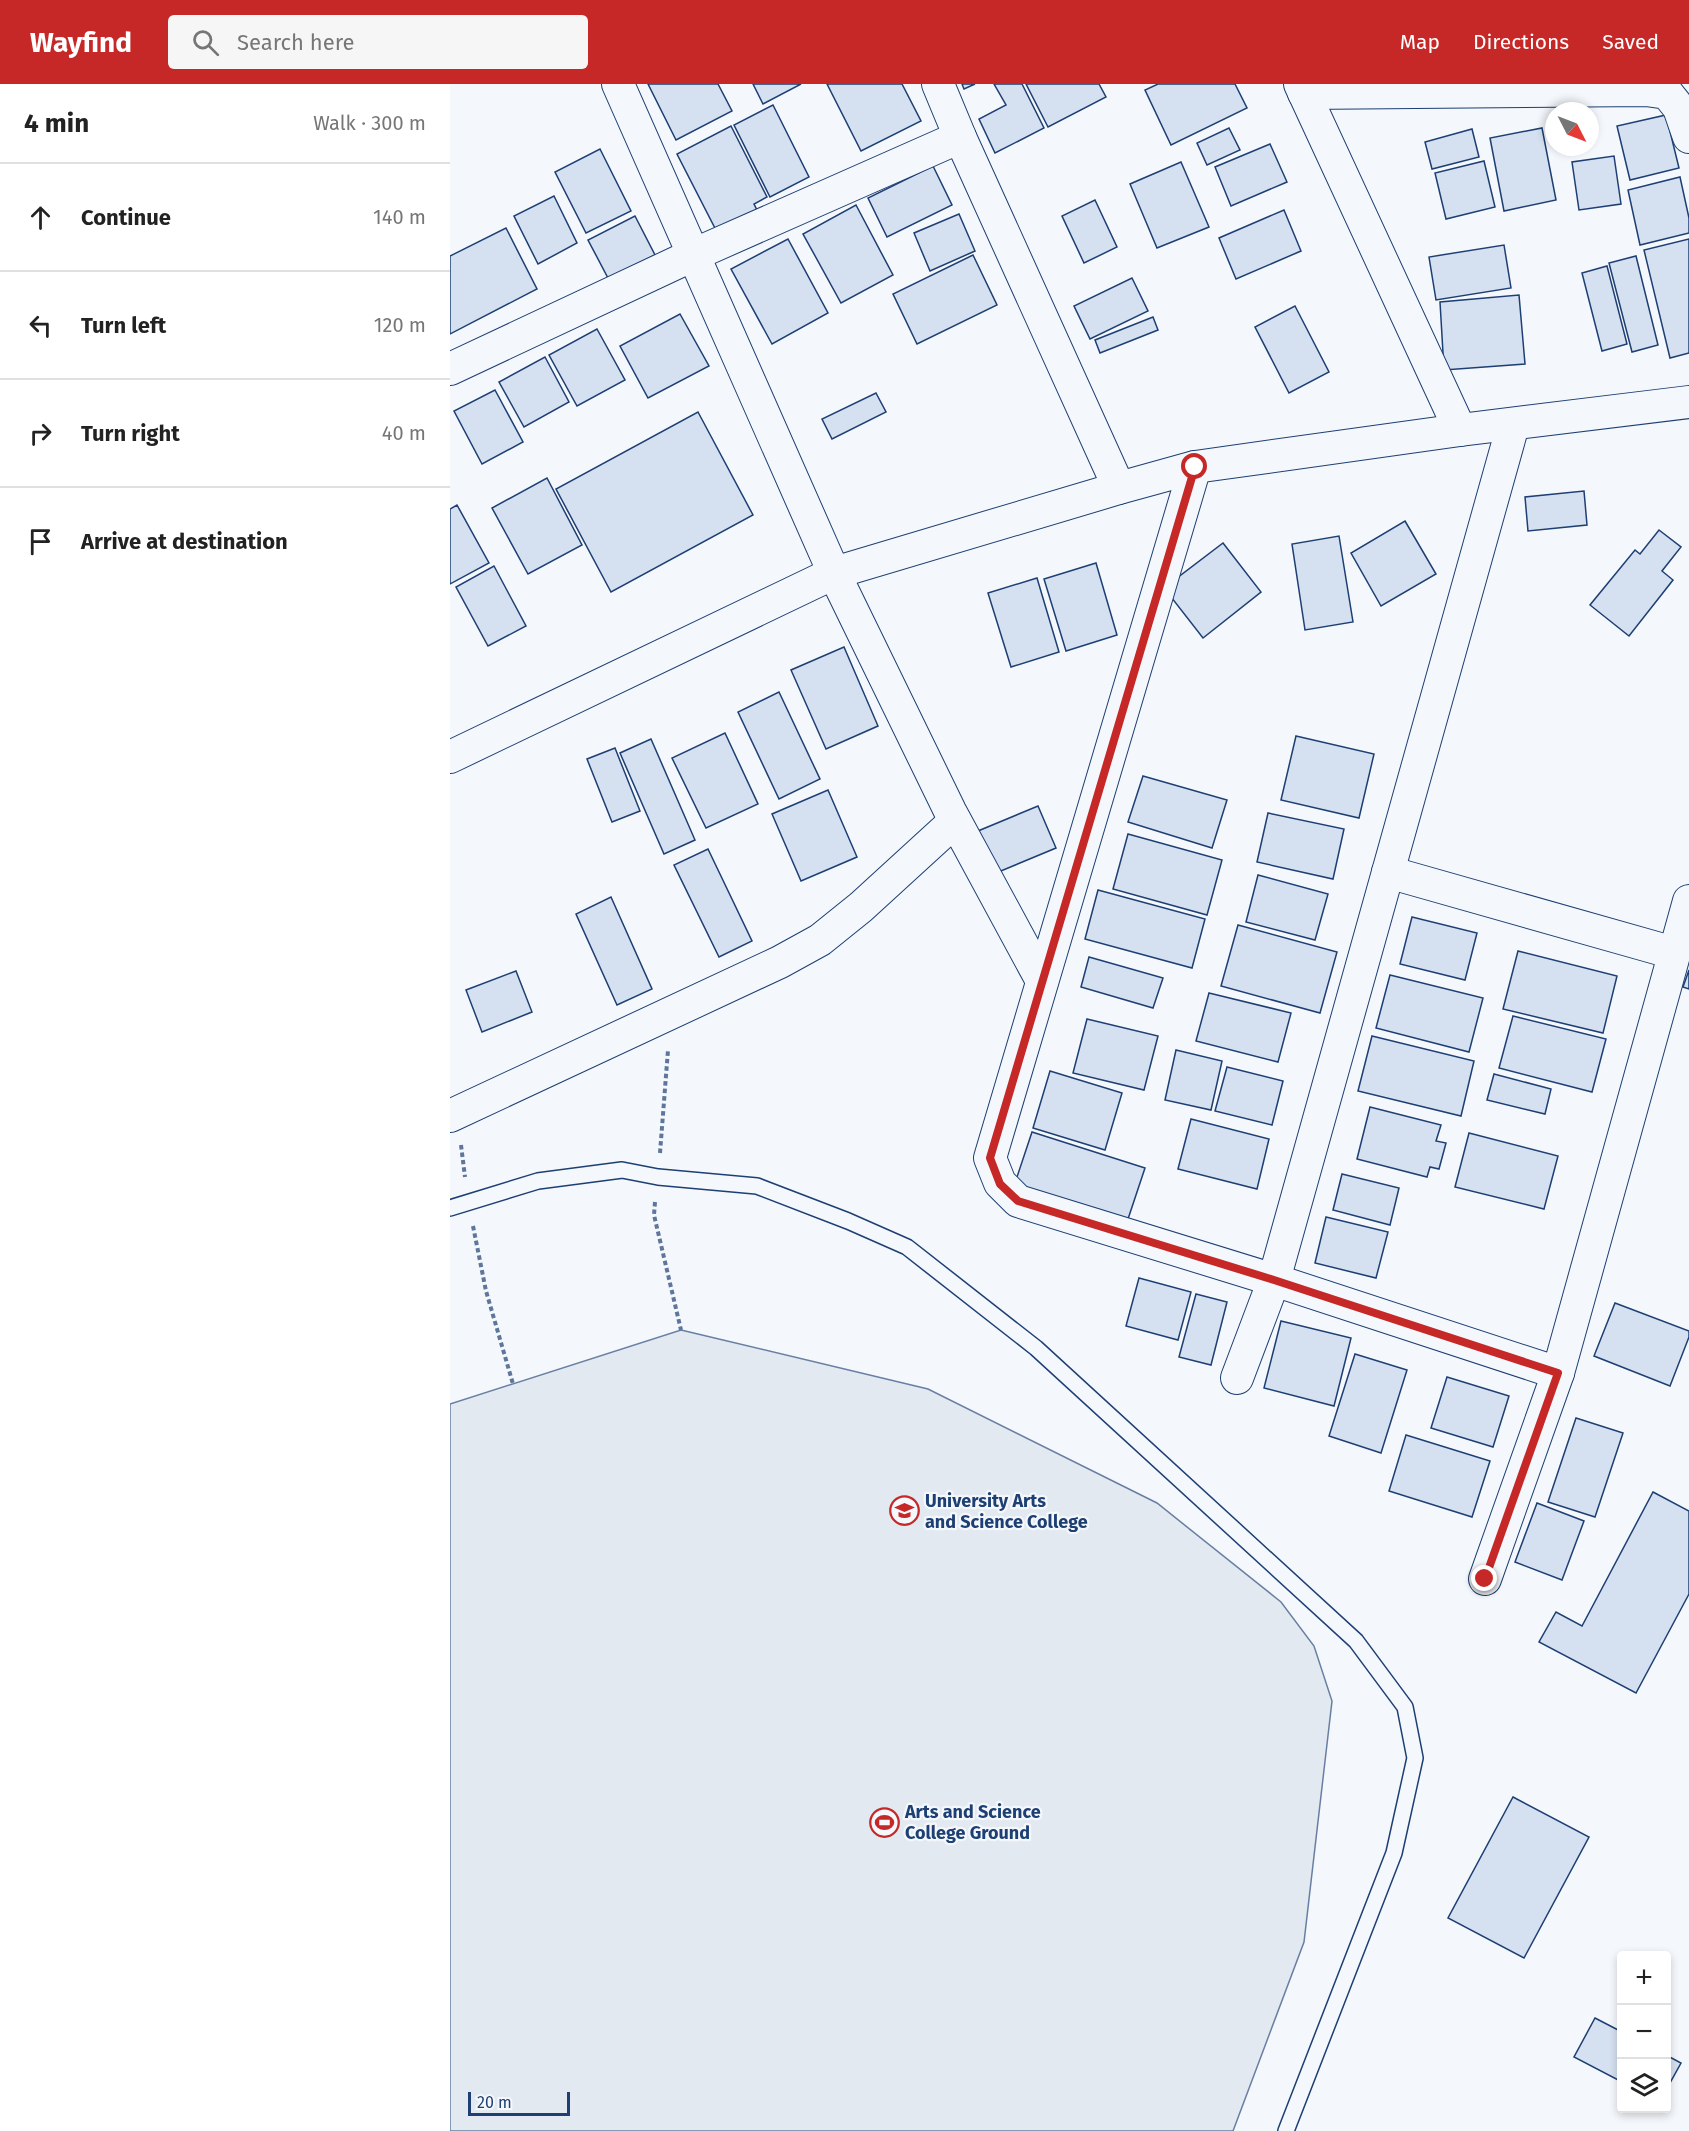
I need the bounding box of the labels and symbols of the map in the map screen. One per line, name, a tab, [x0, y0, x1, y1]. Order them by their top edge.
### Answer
north arrow	[1545, 102, 1599, 156]
route start	[1181, 453, 1207, 479]
place label: University Arts and Science College	[925, 1490, 1088, 1533]
school or university icon: University Arts and Science College	[888, 1495, 920, 1527]
route end	[1471, 1565, 1497, 1591]
place label: Arts and Science College Ground	[904, 1801, 1041, 1844]
sports icon: Arts and Science College Ground	[868, 1806, 900, 1838]
scale bar	[468, 2089, 570, 2116]

